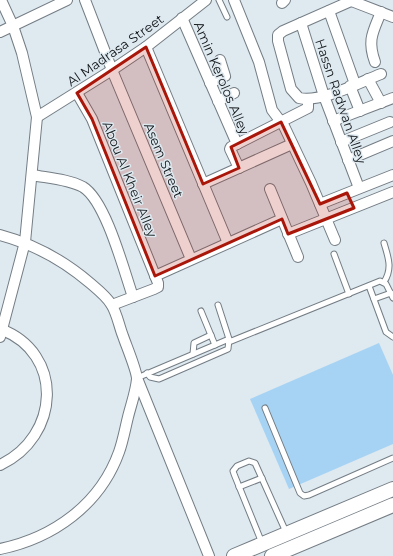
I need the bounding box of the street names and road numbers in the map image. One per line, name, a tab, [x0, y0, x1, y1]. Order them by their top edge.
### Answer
street label: Al Madrasa Street	[64, 11, 166, 89]
street label: Amin Kerolos Alley	[191, 19, 253, 138]
street label: Hassn Radwan Alley	[312, 36, 370, 166]
street label: Abou Al Kheir Alley	[99, 119, 161, 240]
street label: Asem Street	[141, 120, 187, 200]

